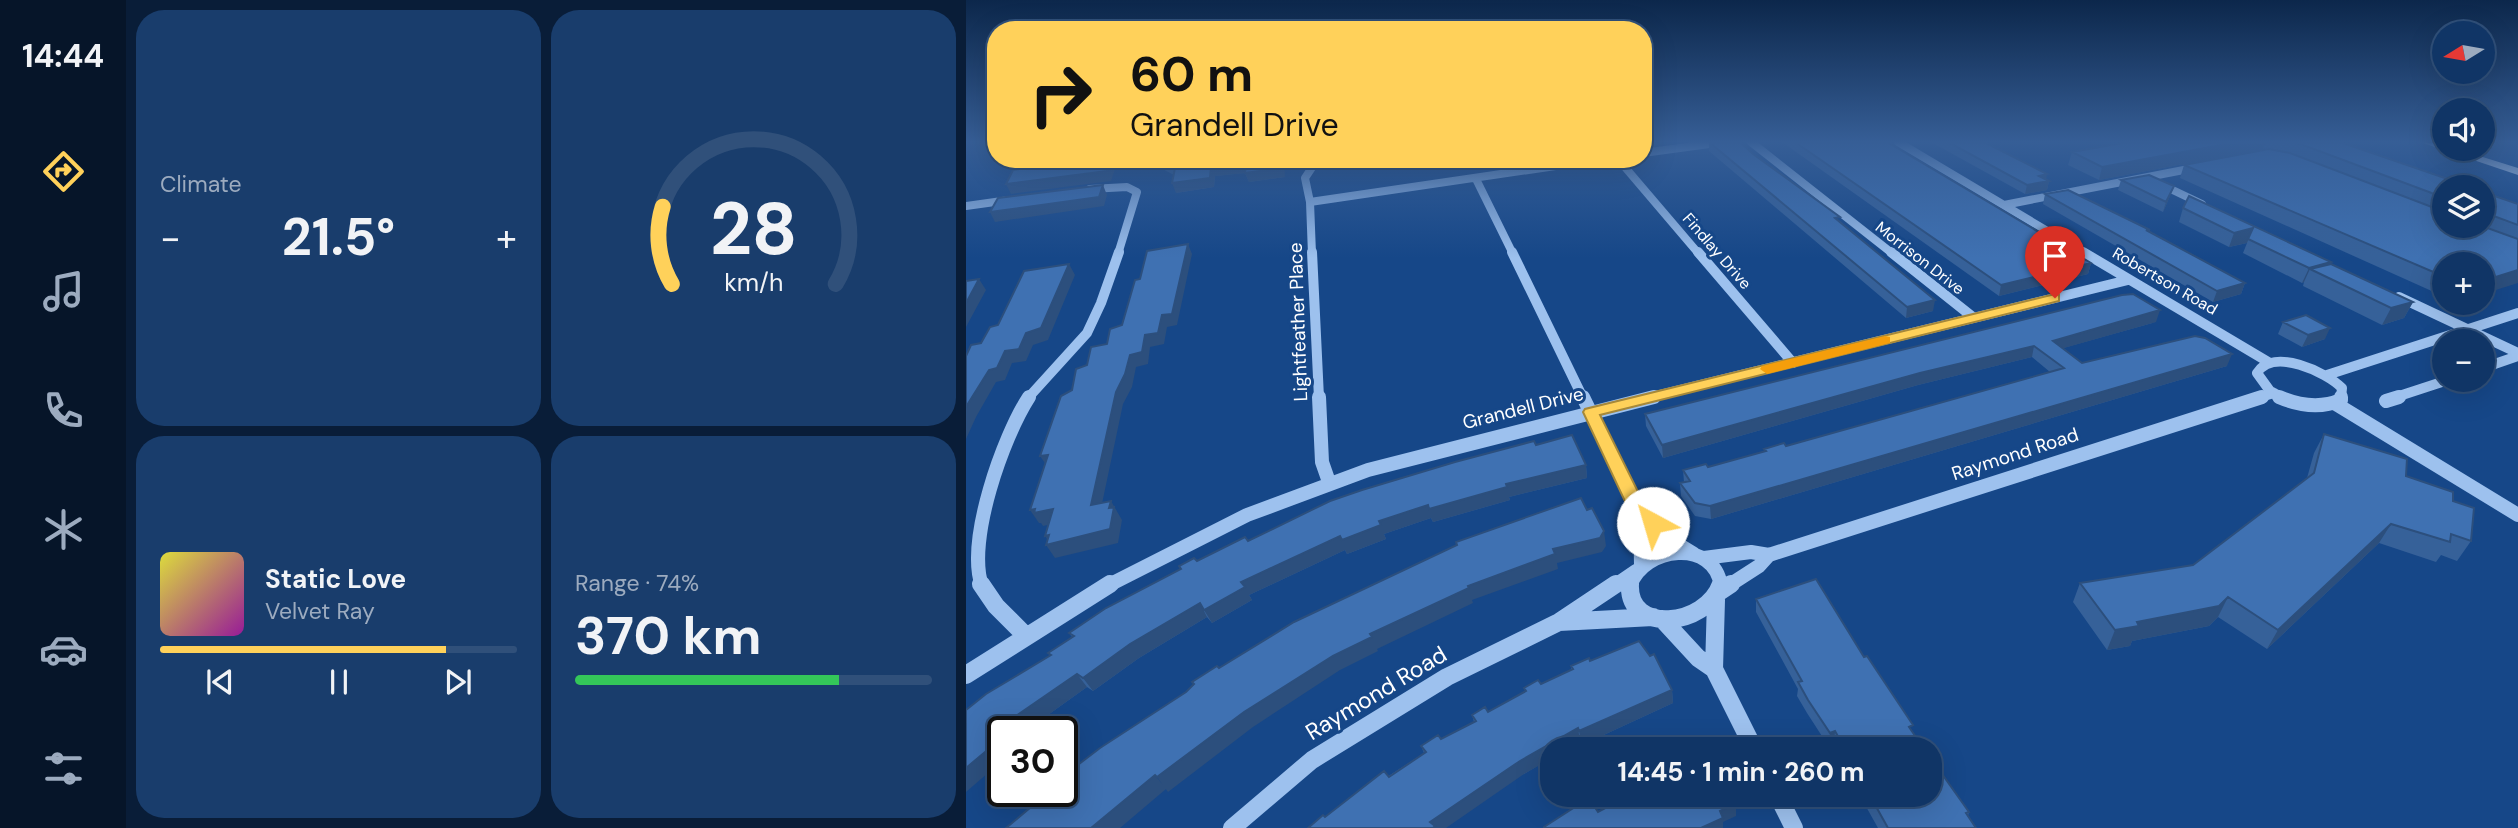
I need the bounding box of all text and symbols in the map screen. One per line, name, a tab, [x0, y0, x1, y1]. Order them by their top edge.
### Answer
north arrow	[2432, 21, 2496, 84]
map controls	[2432, 21, 2495, 392]
text: 14:44	[22, 35, 104, 77]
text: 60 m	[1130, 42, 1253, 106]
icon: right	[1015, 49, 1106, 140]
button: sound	[2432, 98, 2495, 161]
text: Grandell Drive	[1130, 104, 1339, 146]
icon: directions	[39, 147, 88, 196]
text: Climate	[160, 169, 242, 199]
button: layers	[2432, 175, 2495, 238]
text: 28	[710, 182, 797, 277]
text: 21.5°	[282, 203, 395, 271]
street label: Findlay Drive	[1678, 208, 1756, 294]
text: −	[160, 213, 181, 263]
text: +	[496, 213, 517, 263]
street label: Morrison Drive	[1871, 217, 1969, 299]
pin	[2025, 226, 2085, 298]
icon: arrive	[2036, 237, 2074, 275]
street label: Lightfeather Place	[1283, 242, 1313, 402]
street label: Robertson Road	[2109, 242, 2221, 320]
button: +	[2432, 252, 2495, 315]
text: km/h	[724, 266, 783, 299]
icon: music	[39, 267, 88, 316]
button: −	[2432, 329, 2495, 392]
street label: Grandell Drive	[1460, 381, 1586, 435]
icon: phone	[39, 386, 88, 435]
street label: Raymond Road	[1948, 422, 2082, 486]
position arrow	[1616, 486, 1690, 560]
icon: climate	[39, 505, 88, 554]
text: Static Love	[265, 562, 406, 596]
text: Range · 74%	[575, 568, 699, 598]
text: Velvet Ray	[265, 596, 375, 626]
text: 370 km	[575, 602, 761, 670]
icon: car	[39, 625, 88, 674]
street label: Raymond Road	[1300, 639, 1452, 747]
icon: previous	[201, 663, 239, 701]
icon: pause	[320, 663, 358, 701]
icon: next	[439, 663, 477, 701]
speed limit sign: 30	[987, 716, 1078, 807]
icon: filters	[39, 744, 88, 793]
text: 14:45 · 1 min · 260 m	[1617, 755, 1865, 789]

